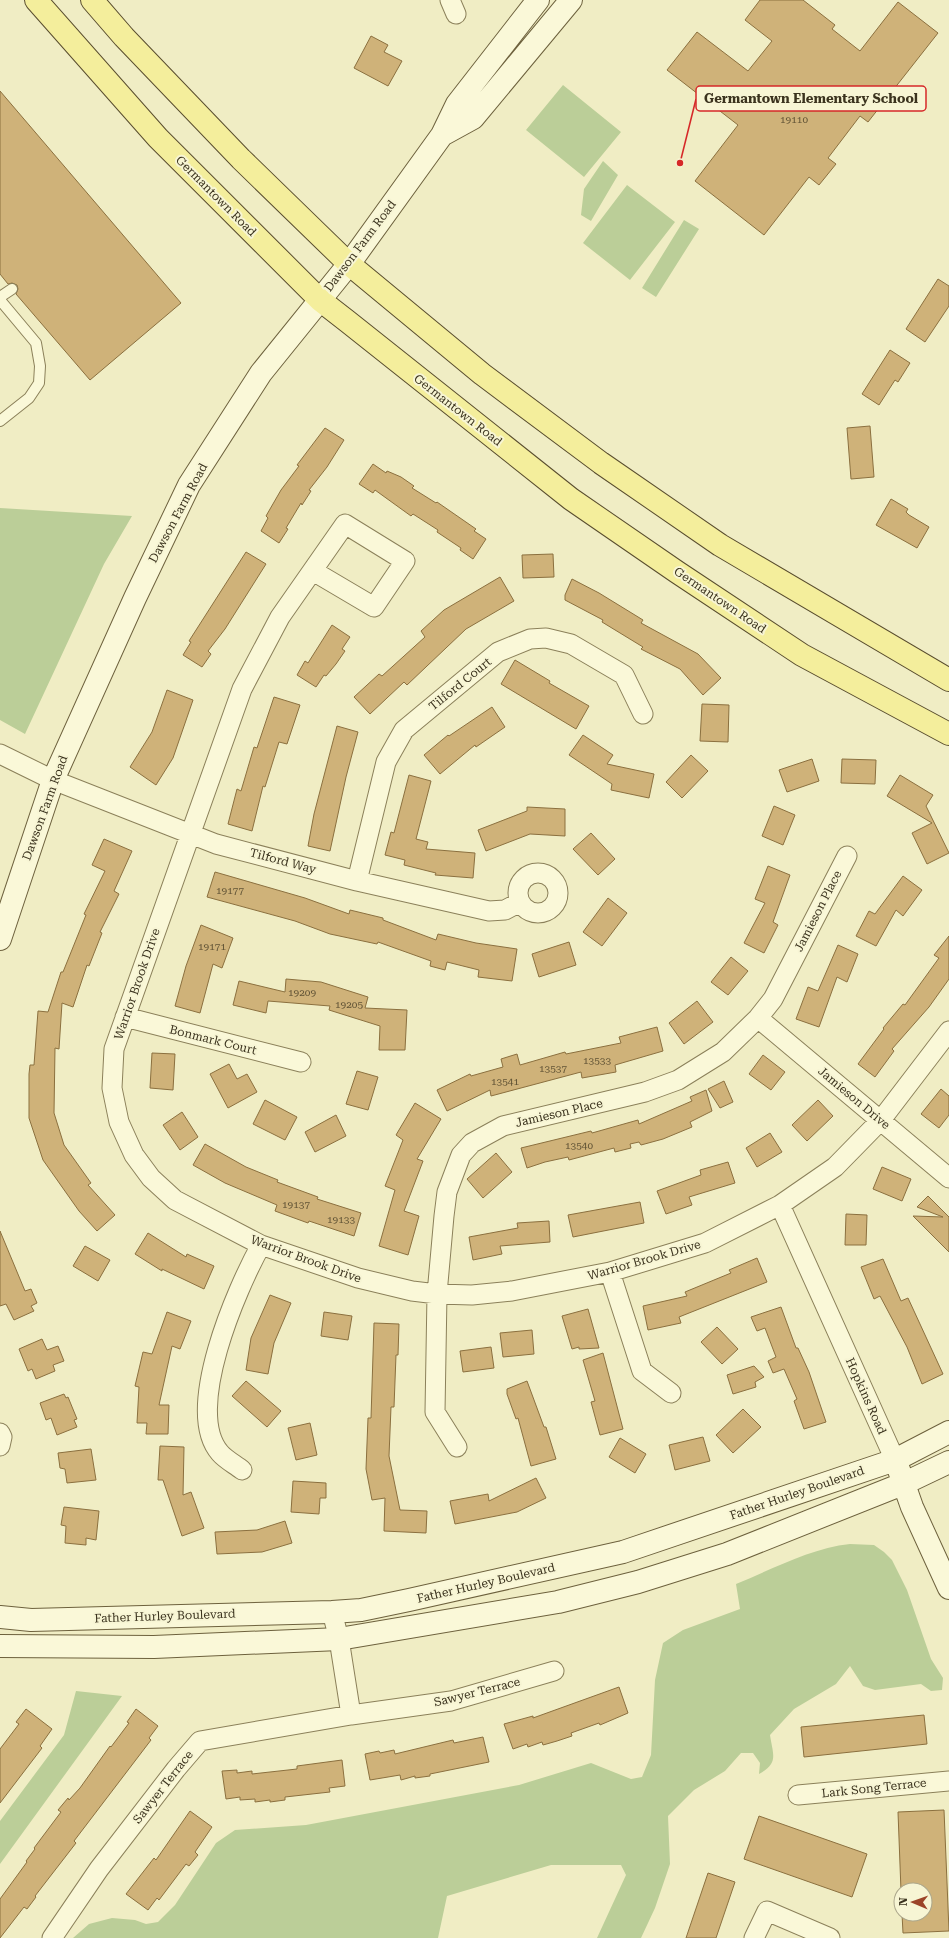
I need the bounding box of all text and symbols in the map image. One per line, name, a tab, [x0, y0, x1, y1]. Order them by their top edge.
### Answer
callout: Germantown Elementary School	[696, 86, 926, 111]
text: Germantown Elementary School	[704, 91, 919, 106]
house number: 19110	[780, 114, 808, 125]
street label: Germantown Road	[173, 153, 259, 239]
street label: Dawson Farm Road	[321, 197, 399, 294]
street label: Germantown Road	[411, 371, 505, 449]
street label: Dawson Farm Road	[146, 461, 210, 565]
street label: Germantown Road	[671, 564, 769, 636]
street label: Tilford Court	[426, 654, 494, 713]
street label: Dawson Farm Road	[19, 753, 71, 862]
street label: Tilford Way	[248, 845, 319, 877]
street label: Jamieson Place	[792, 868, 845, 954]
house number: 19177	[216, 885, 244, 896]
street label: Warrior Brook Drive	[111, 926, 163, 1041]
house number: 19171	[198, 941, 226, 952]
house number: 19209	[288, 987, 316, 998]
house number: 19205	[335, 999, 363, 1010]
street label: Bonmark Court	[168, 1022, 259, 1058]
house number: 13533	[583, 1055, 611, 1066]
house number: 13537	[539, 1063, 567, 1074]
street label: Jamieson Drive	[815, 1064, 893, 1132]
house number: 13541	[491, 1076, 519, 1087]
street label: Jamieson Place	[514, 1096, 604, 1130]
house number: 13540	[565, 1140, 593, 1151]
house number: 19137	[282, 1199, 310, 1210]
house number: 19133	[327, 1214, 355, 1225]
street label: Warrior Brook Drive	[249, 1232, 364, 1286]
street label: Warrior Brook Drive	[586, 1237, 702, 1283]
street label: Hopkins Road	[843, 1355, 889, 1437]
street label: Father Hurley Boulevard	[728, 1463, 866, 1523]
street label: Father Hurley Boulevard	[416, 1560, 557, 1606]
street label: Father Hurley Boulevard	[94, 1607, 236, 1625]
street label: Sawyer Terrace	[432, 1674, 522, 1710]
street label: Sawyer Terrace	[130, 1747, 196, 1826]
street label: Lark Song Terrace	[821, 1775, 928, 1800]
north arrow	[893, 1882, 933, 1922]
text: N	[897, 1897, 910, 1906]

